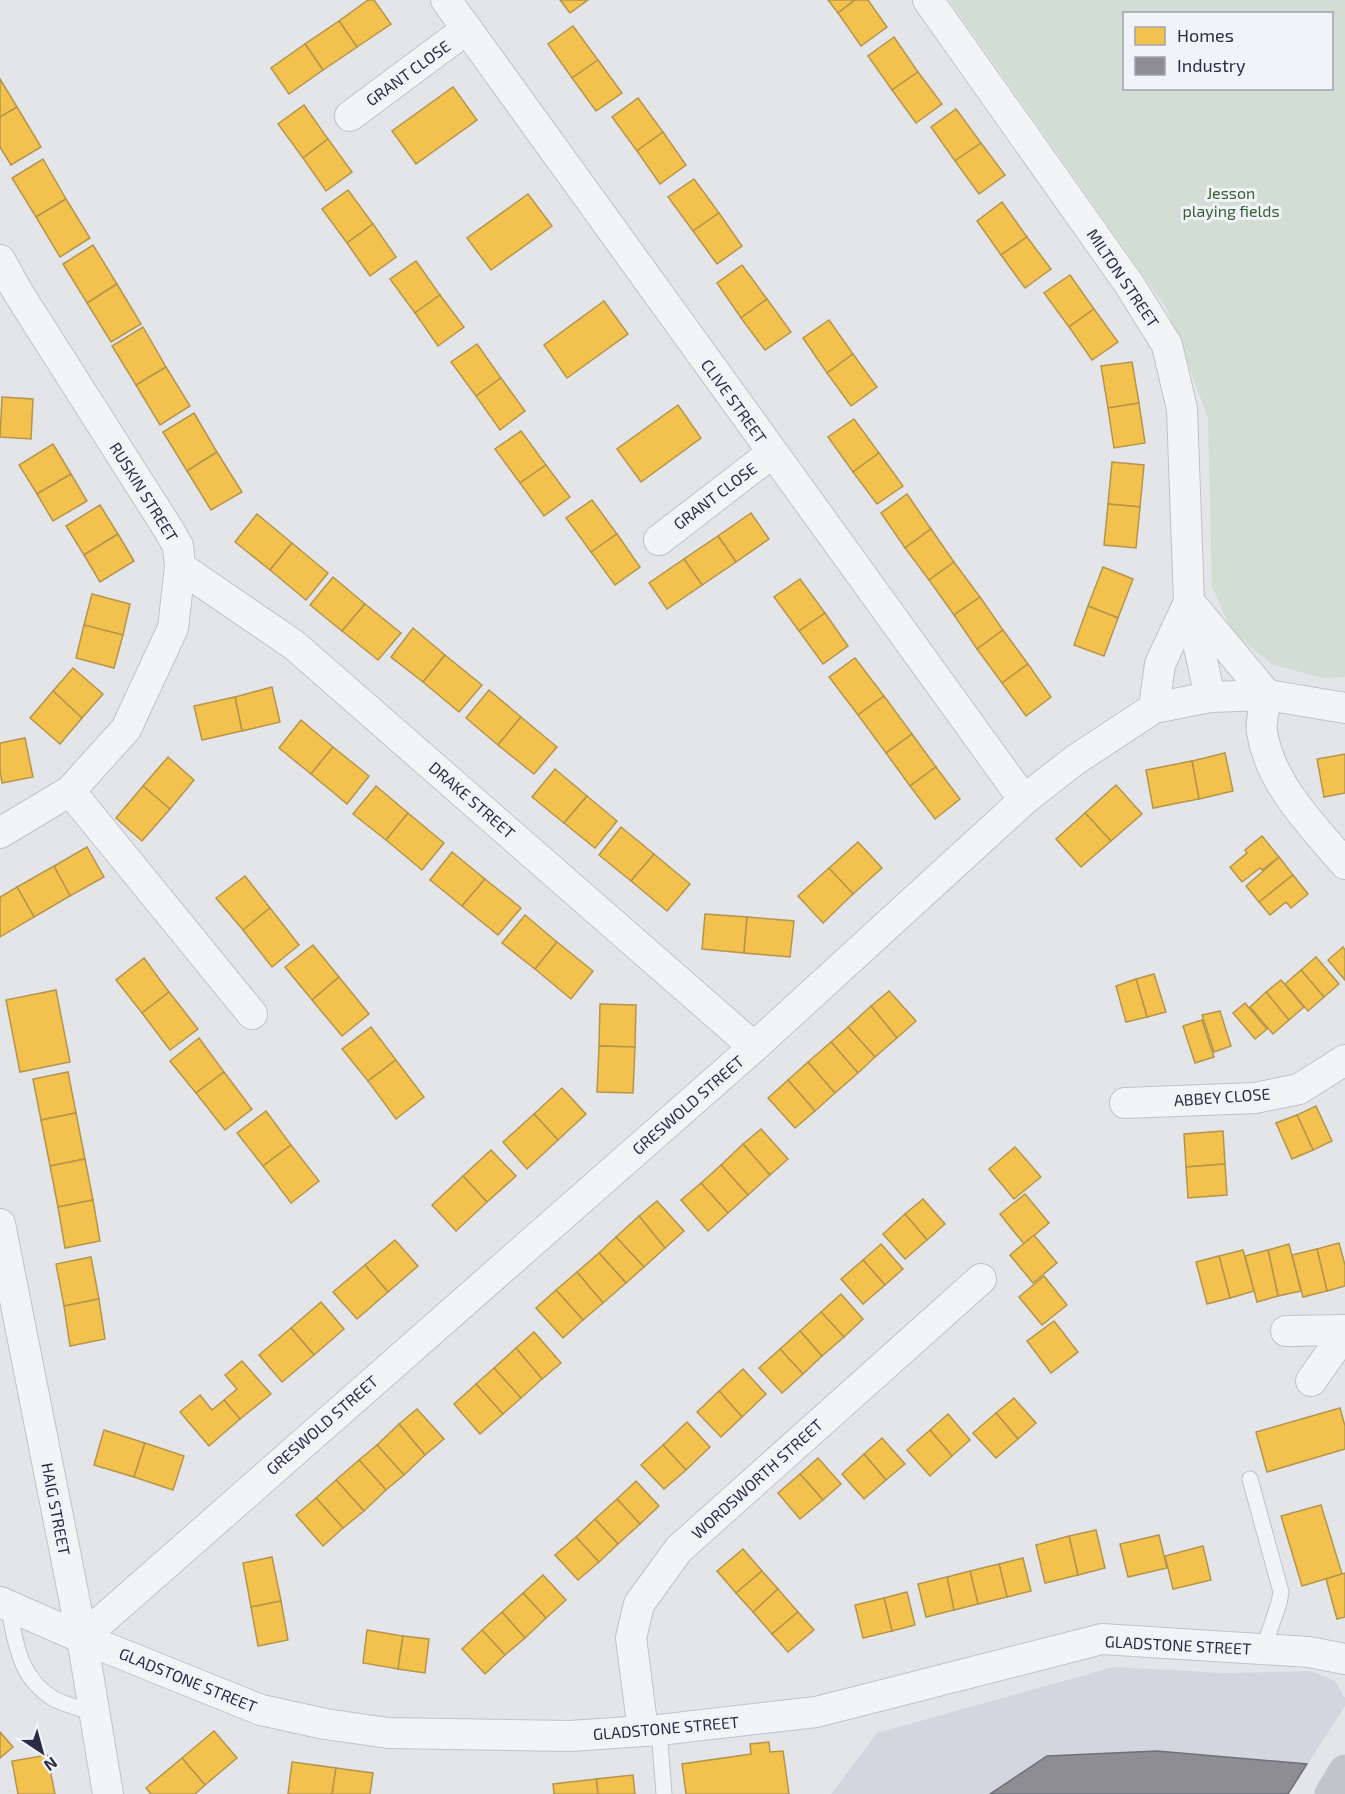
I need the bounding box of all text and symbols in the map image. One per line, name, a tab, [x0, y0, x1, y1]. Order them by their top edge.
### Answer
legend	[1123, 12, 1333, 90]
text: Homes	[1177, 24, 1234, 46]
street label: GRANT CLOSE	[362, 36, 454, 109]
text: Industry	[1177, 54, 1246, 76]
park label: Jesson playing fields	[1182, 183, 1280, 220]
street label: MILTON STREET	[1083, 225, 1163, 331]
street label: CLIVE STREET	[698, 355, 771, 446]
street label: RUSKIN STREET	[106, 439, 183, 545]
street label: GRANT CLOSE	[669, 458, 760, 533]
street label: DRAKE STREET	[425, 757, 519, 842]
street label: GRESWOLD STREET	[628, 1051, 747, 1158]
street label: ABBEY CLOSE	[1173, 1084, 1271, 1109]
street label: GRESWOLD STREET	[262, 1371, 381, 1478]
street label: WORDSWORTH STREET	[687, 1415, 826, 1543]
street label: HAIG STREET	[38, 1461, 75, 1557]
street label: GLADSTONE STREET	[1104, 1631, 1252, 1658]
street label: GLADSTONE STREET	[117, 1643, 260, 1716]
street label: GLADSTONE STREET	[592, 1712, 740, 1743]
north arrow	[12, 1722, 72, 1782]
text: N	[41, 1753, 61, 1776]

